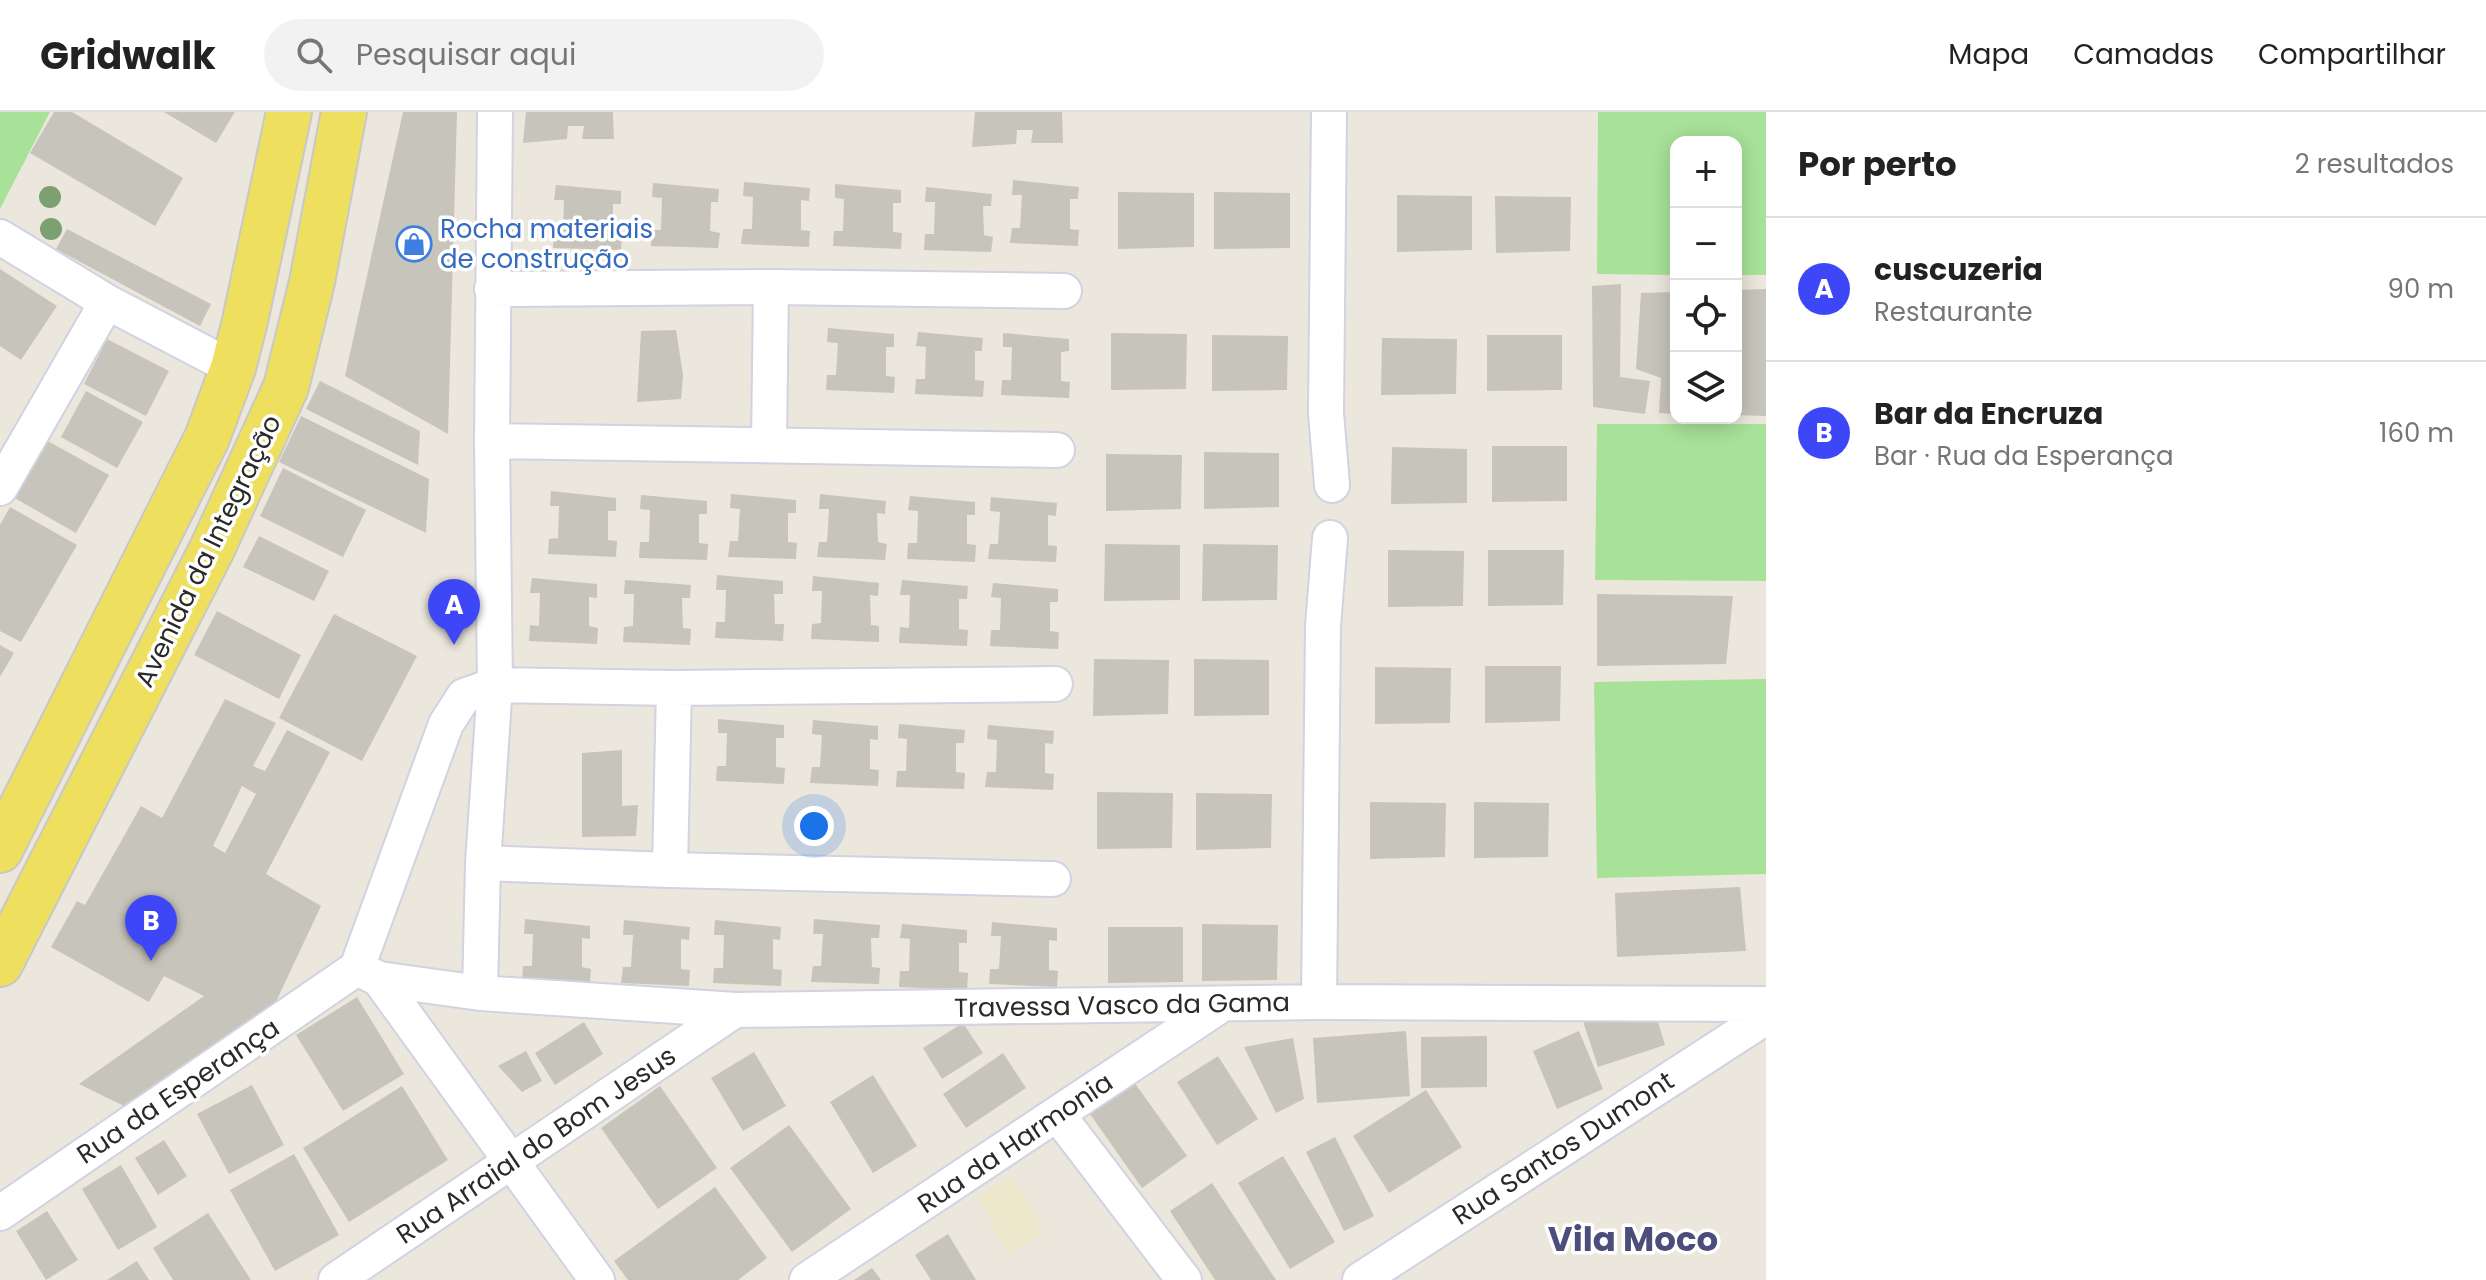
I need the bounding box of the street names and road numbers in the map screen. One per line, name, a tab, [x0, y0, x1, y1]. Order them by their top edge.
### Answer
street label: Avenida da Integração	[126, 409, 290, 693]
street label: Travessa Vasco da Gama	[954, 984, 1290, 1026]
street label: Rua da Esperança	[70, 1010, 286, 1172]
street label: Rua Arraial do Bom Jesus	[389, 1038, 683, 1252]
street label: Rua Santos Dumont	[1445, 1063, 1681, 1233]
street label: Rua da Harmonia	[910, 1064, 1120, 1222]

